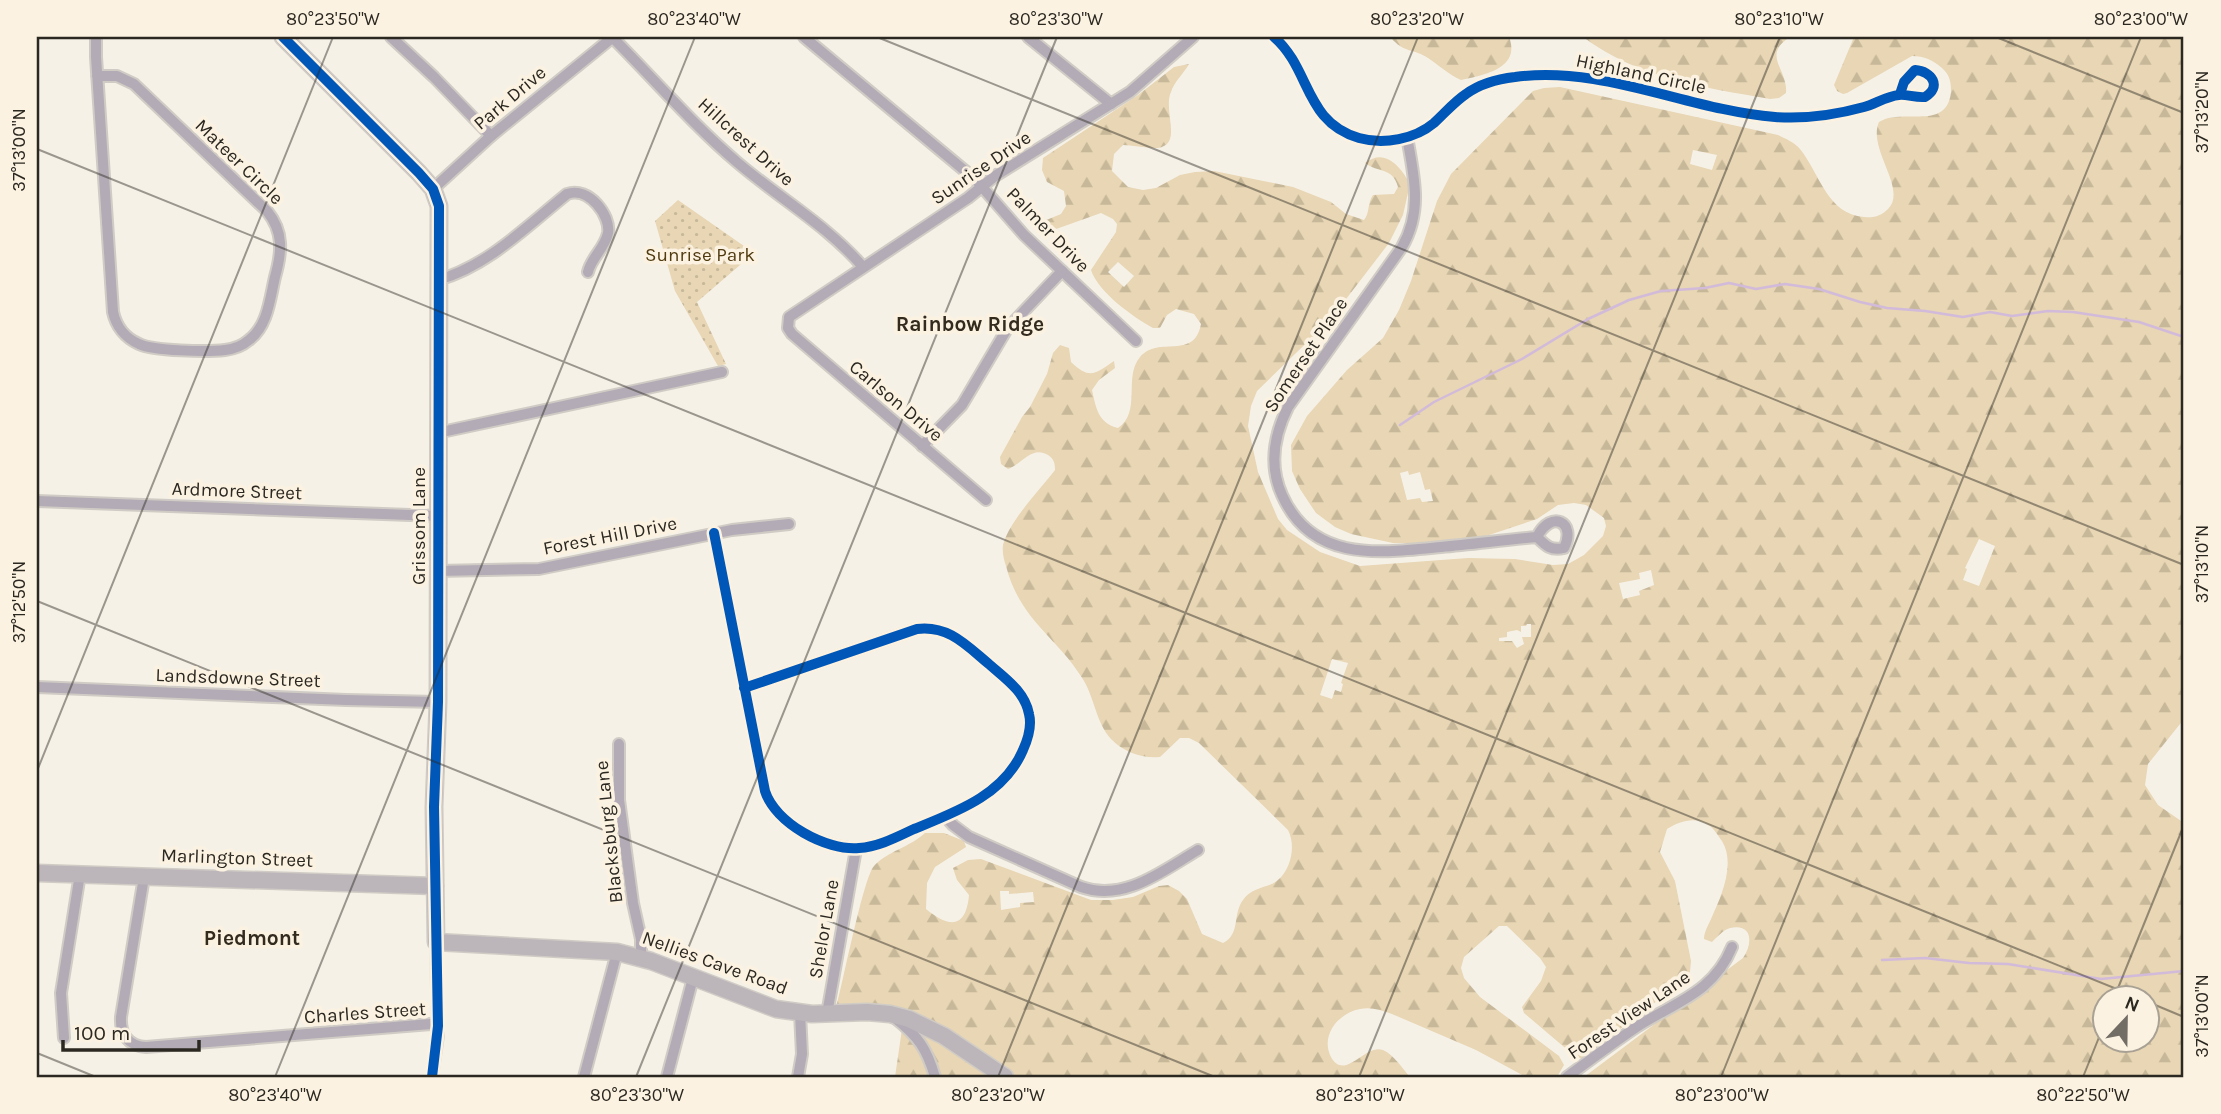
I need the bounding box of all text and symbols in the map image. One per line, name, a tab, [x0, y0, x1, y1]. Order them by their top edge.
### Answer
text: 80°23'50"W	[286, 8, 380, 30]
text: 80°23'40"W	[647, 8, 741, 30]
text: 80°23'30"W	[1009, 8, 1103, 30]
text: 80°23'20"W	[1370, 8, 1464, 30]
text: 80°23'10"W	[1734, 8, 1824, 30]
text: 80°23'00"W	[2094, 8, 2188, 30]
street label: Highland Circle	[1574, 49, 1708, 99]
street label: Park Drive	[469, 61, 551, 135]
text: 37°13'20"N	[2191, 70, 2213, 154]
street label: Hillcrest Drive	[694, 93, 798, 191]
text: 37°13'00"N	[8, 108, 30, 192]
street label: Mateer Circle	[190, 115, 288, 209]
street label: Sunrise Drive	[927, 127, 1035, 209]
street label: Palmer Drive	[1002, 183, 1094, 277]
park label: Sunrise Park	[645, 244, 755, 266]
street label: Somerset Place	[1260, 293, 1352, 417]
district label: Rainbow Ridge	[896, 312, 1044, 336]
street label: Carlson Drive	[845, 356, 947, 446]
street label: Grissom Lane	[408, 467, 430, 585]
street label: Ardmore Street	[171, 478, 303, 504]
street label: Forest Hill Drive	[541, 512, 679, 560]
text: 37°13'10"N	[2191, 525, 2213, 603]
text: 37°12'50"N	[8, 561, 30, 643]
street label: Landsdowne Street	[155, 664, 321, 692]
street label: Blacksburg Lane	[591, 760, 627, 904]
street label: Marlington Street	[161, 844, 313, 872]
street label: Shelor Lane	[804, 878, 844, 980]
district label: Piedmont	[204, 926, 300, 950]
street label: Nellies Cave Road	[639, 927, 791, 999]
street label: Forest View Lane	[1564, 966, 1694, 1064]
text: 37°13'00"N	[2191, 974, 2213, 1058]
north arrow	[2092, 984, 2162, 1054]
text: N	[2122, 991, 2142, 1017]
street label: Charles Street	[303, 998, 427, 1028]
scale bar	[63, 1009, 200, 1053]
text: 100 m	[74, 1021, 131, 1045]
text: 80°23'40"W	[228, 1084, 322, 1106]
text: 80°23'30"W	[590, 1084, 684, 1106]
text: 80°23'20"W	[951, 1084, 1045, 1106]
text: 80°23'10"W	[1315, 1084, 1405, 1106]
text: 80°23'00"W	[1675, 1084, 1769, 1106]
text: 80°22'50"W	[2036, 1084, 2130, 1106]

